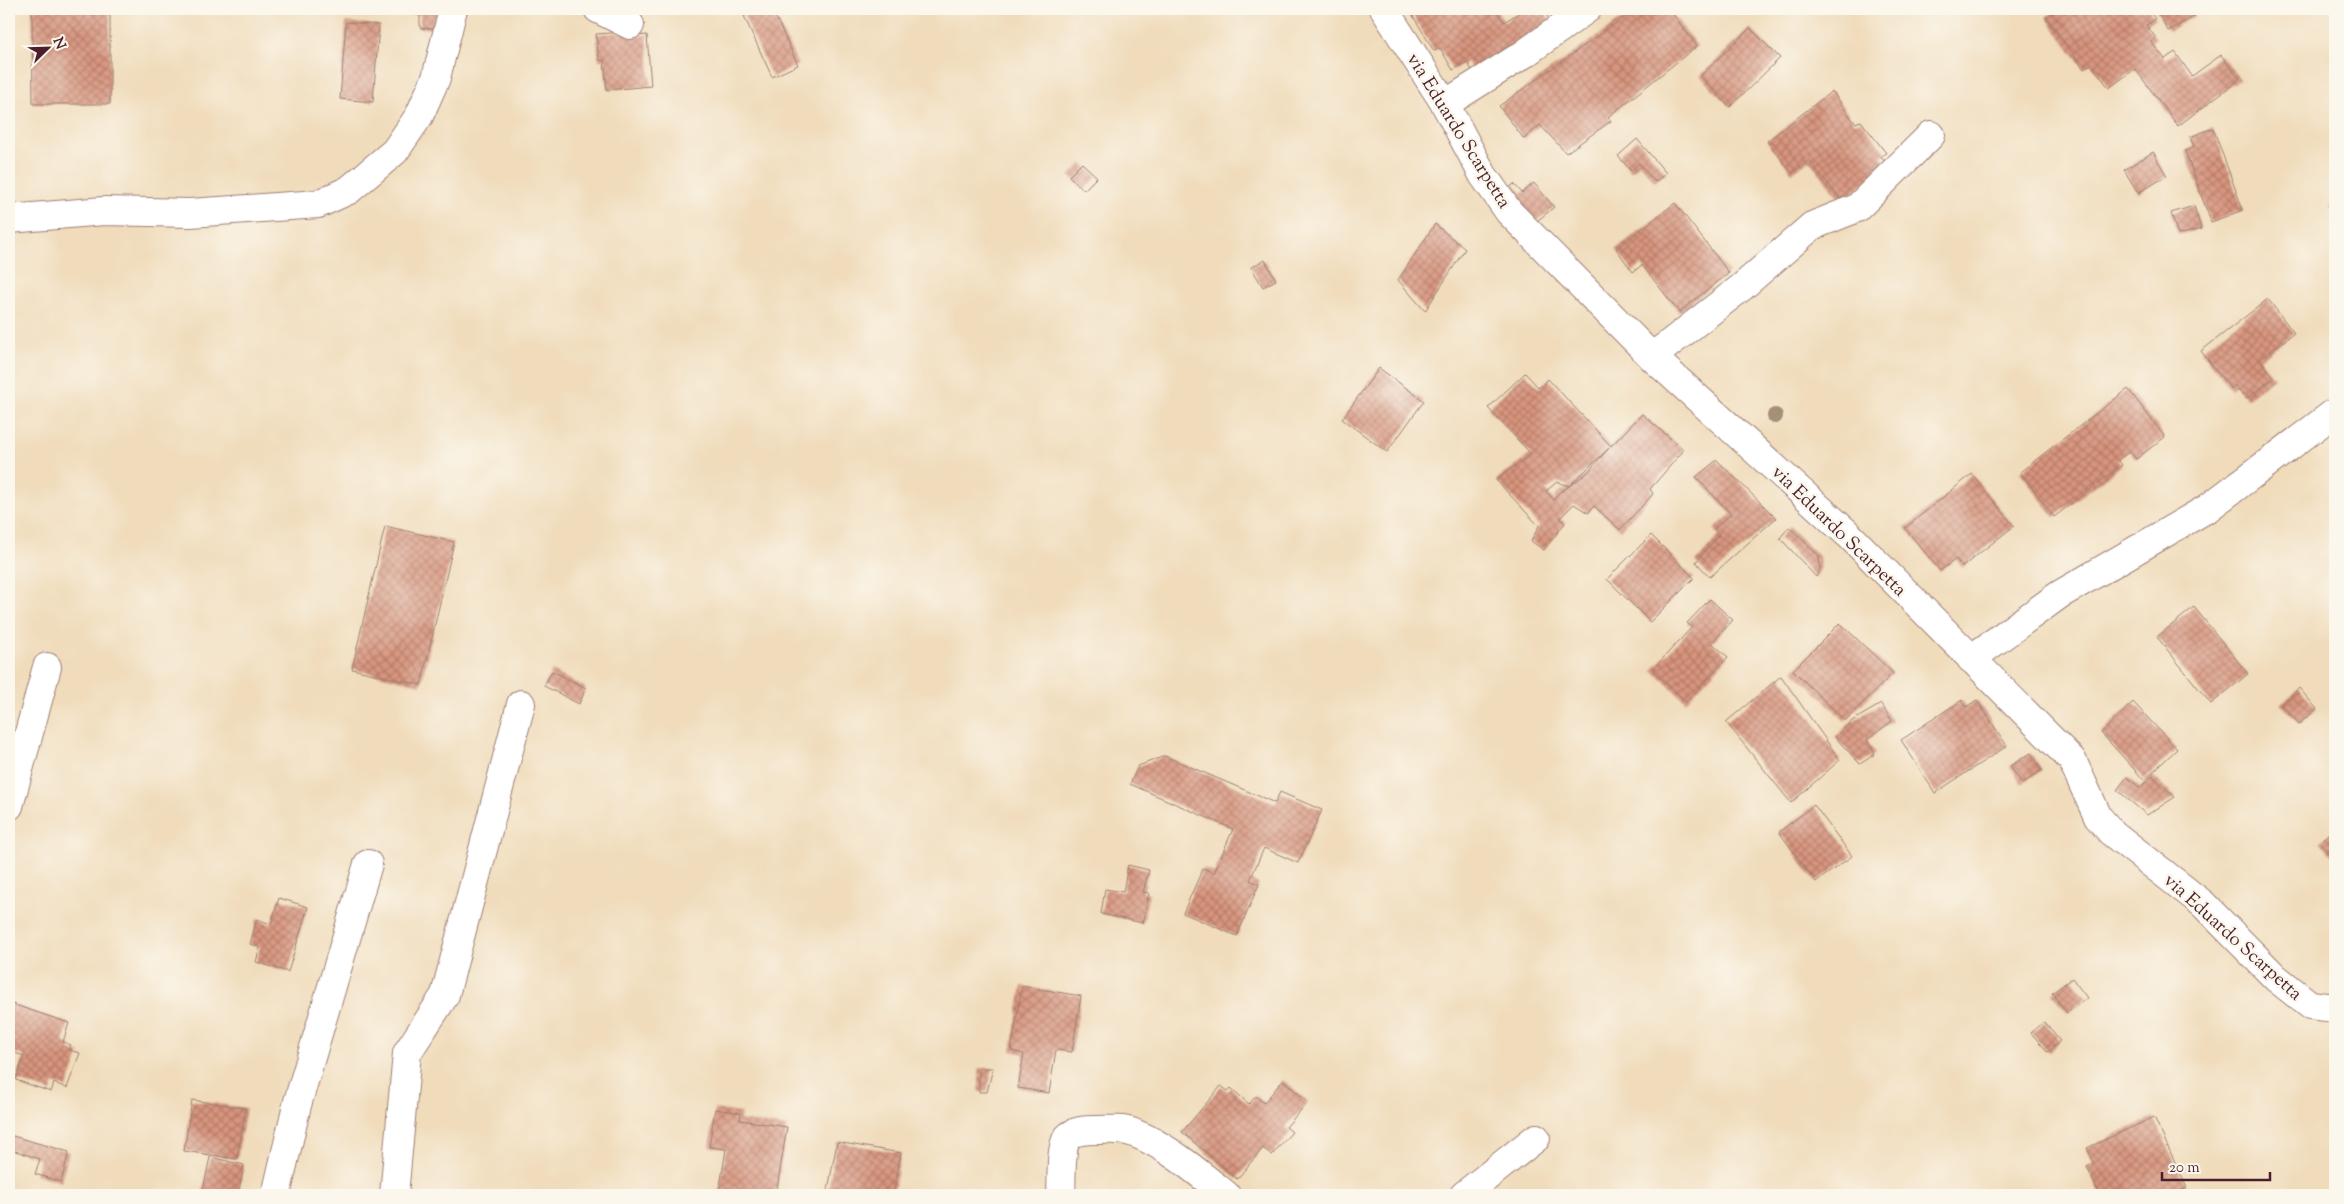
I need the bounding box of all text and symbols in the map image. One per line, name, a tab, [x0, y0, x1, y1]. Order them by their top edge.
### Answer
north arrow	[22, 22, 72, 72]
text: N	[47, 35, 70, 53]
street label: via Eduardo Scarpetta	[1399, 49, 1517, 214]
street label: via Eduardo Scarpetta	[1765, 460, 1912, 604]
street label: via Eduardo Scarpetta	[2157, 868, 2308, 1008]
scale bar	[2162, 1149, 2269, 1181]
text: 20 m	[2169, 1158, 2200, 1179]

